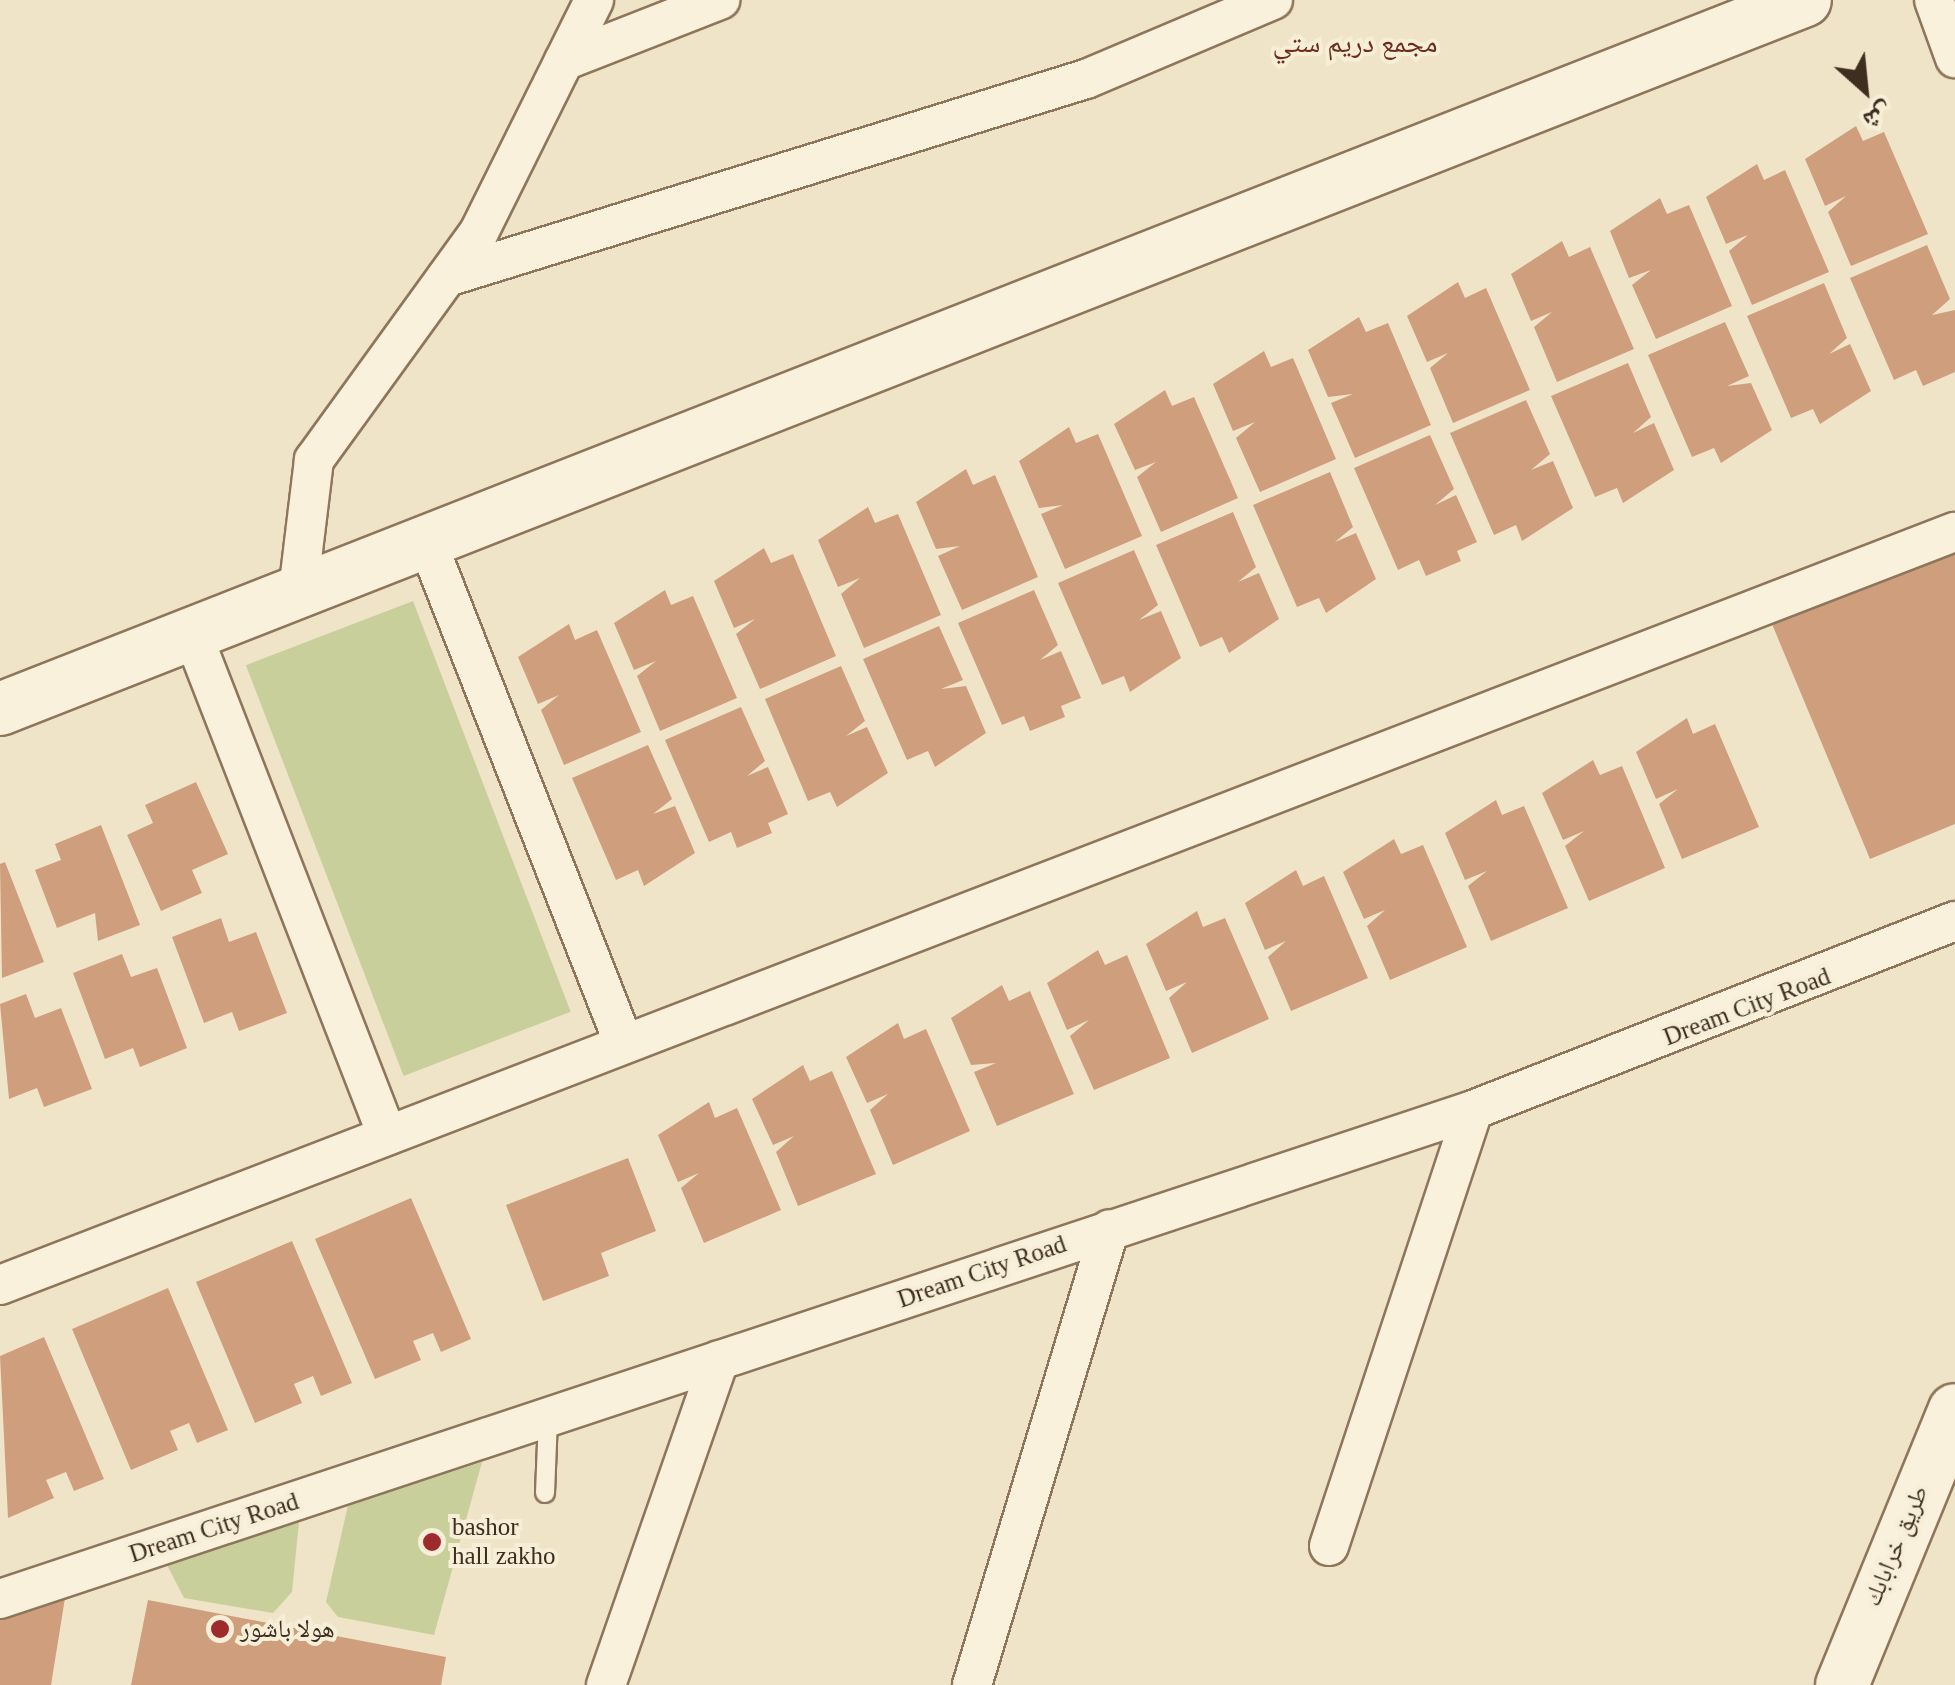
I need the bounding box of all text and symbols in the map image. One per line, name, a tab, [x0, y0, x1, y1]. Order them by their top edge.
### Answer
district label: مجمع دريم ستي	[1273, 26, 1437, 60]
north arrow	[1815, 40, 1915, 140]
text: ش	[1859, 97, 1899, 138]
street label: Dream City Road	[1659, 961, 1835, 1053]
street label: Dream City Road	[894, 1229, 1070, 1315]
street label: طريق خرابابك	[1857, 1481, 1935, 1611]
street label: Dream City Road	[126, 1486, 302, 1570]
place label: bashor hall zakho	[452, 1513, 555, 1572]
marker: bashor hall zakho	[421, 1531, 443, 1553]
place label: هولا باشور	[240, 1614, 335, 1644]
marker: هولا باشور	[209, 1618, 231, 1640]

